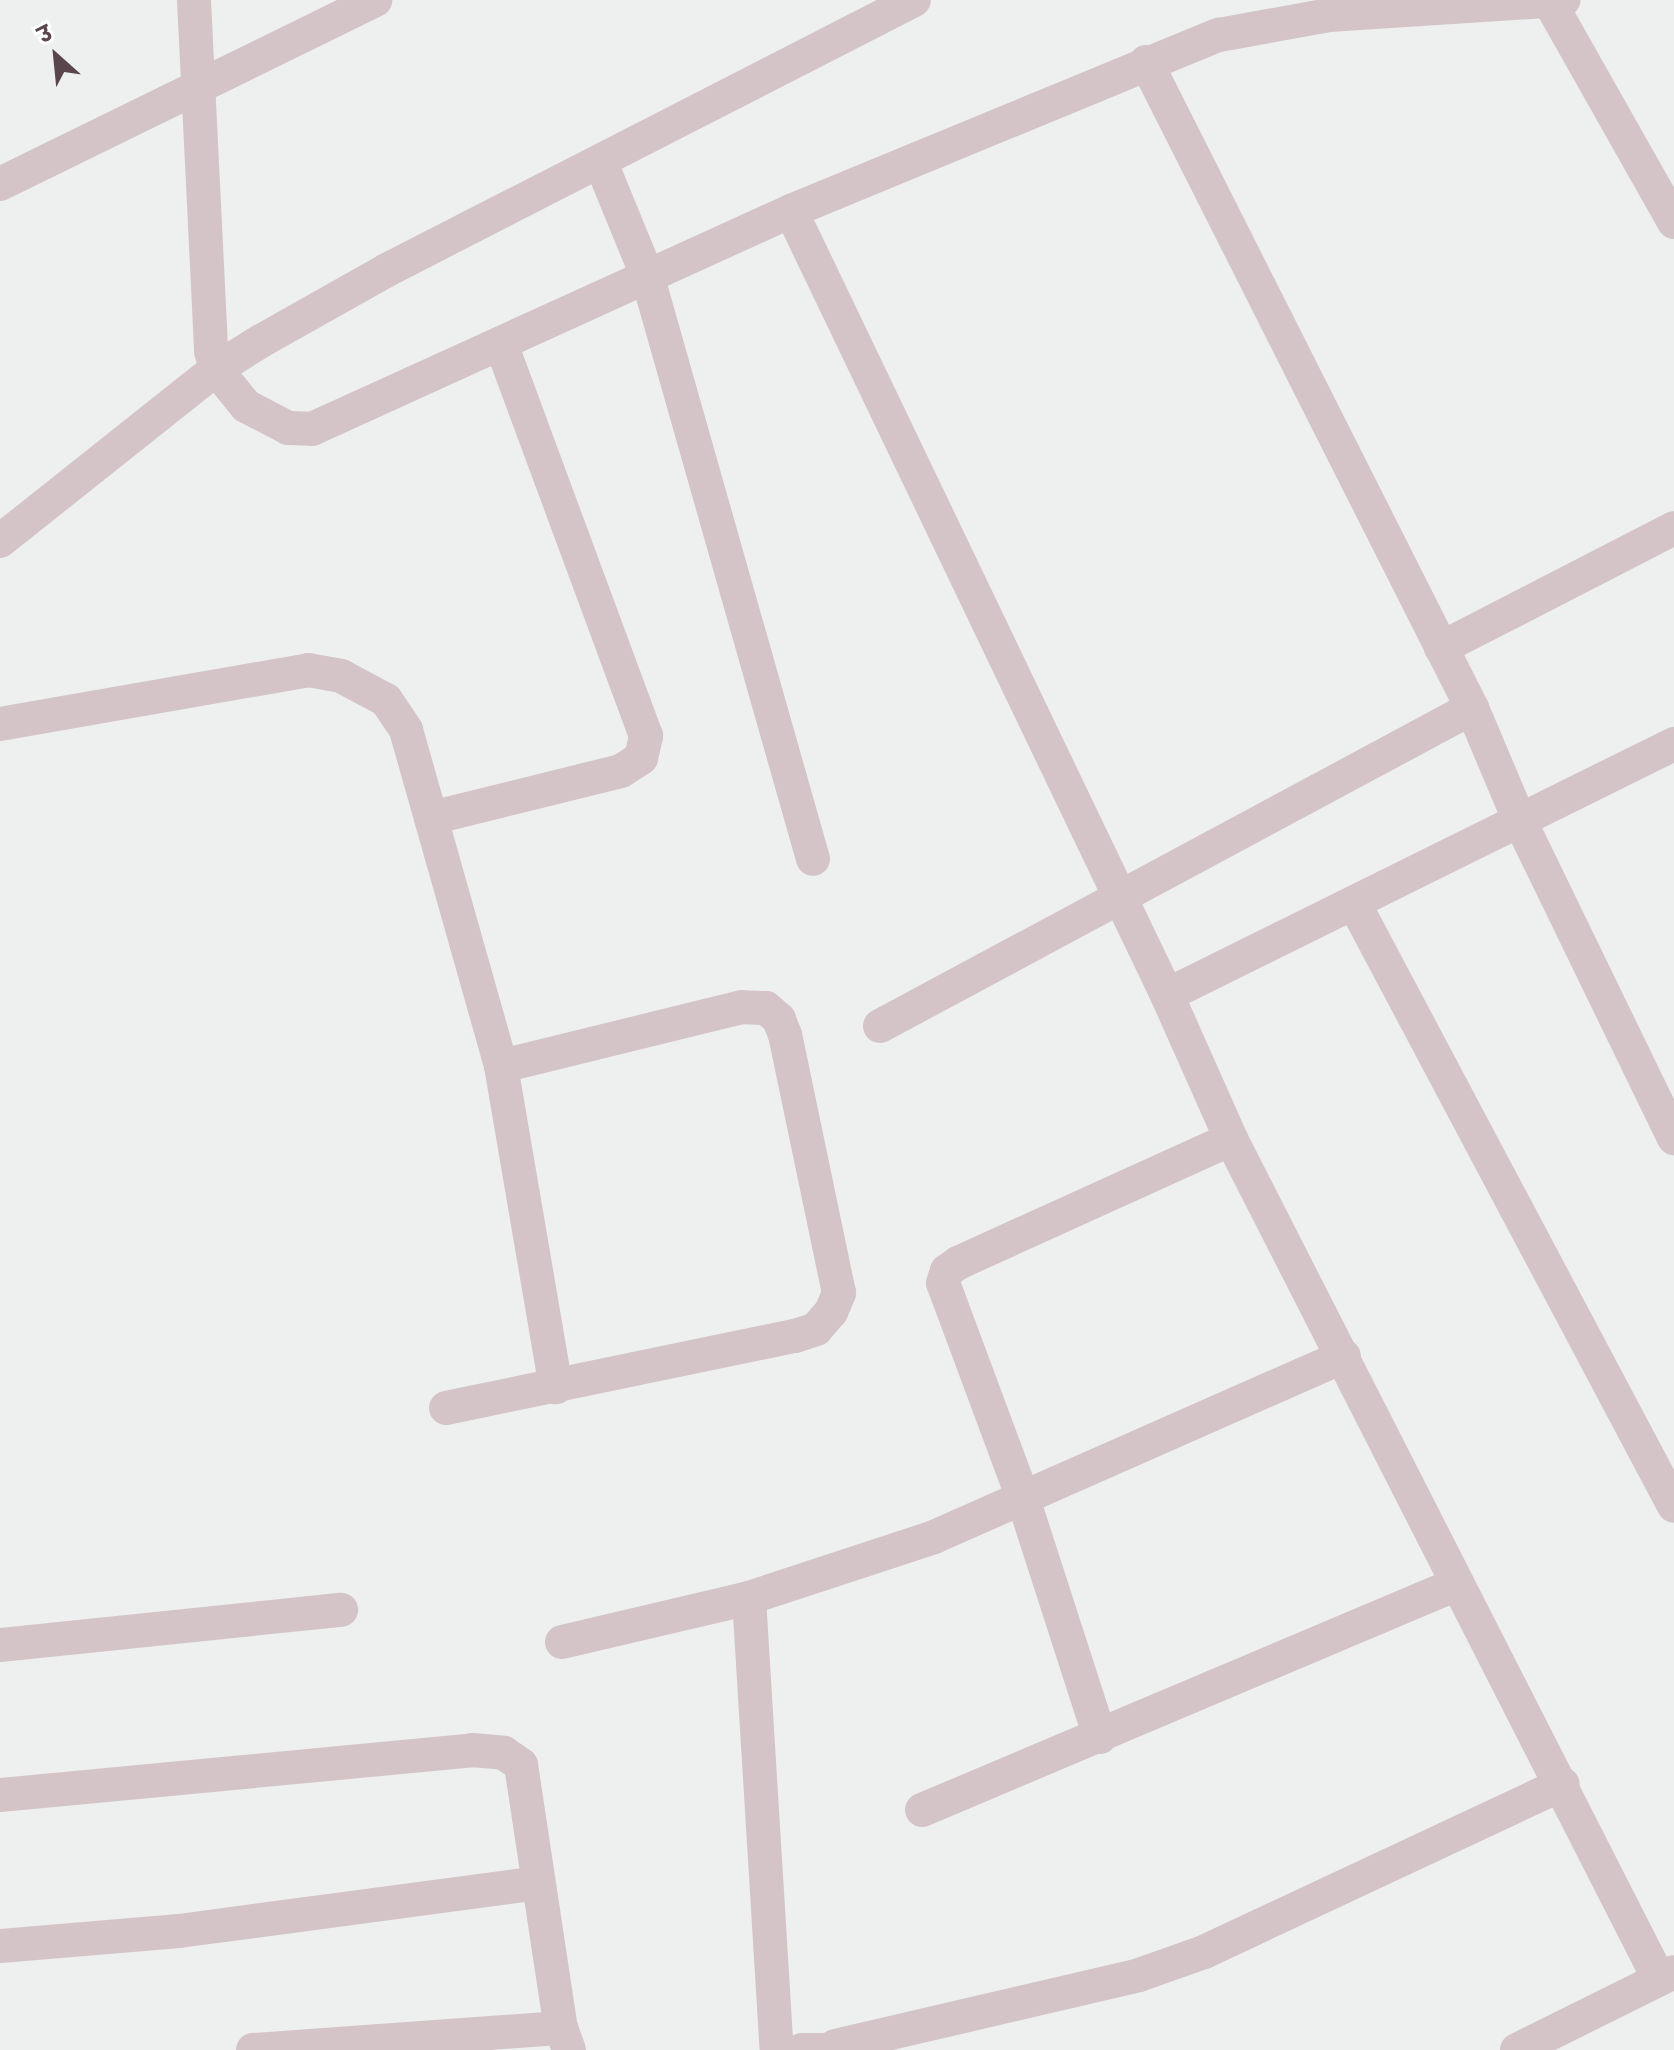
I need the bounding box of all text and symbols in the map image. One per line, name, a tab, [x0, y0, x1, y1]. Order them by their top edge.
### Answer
north arrow	[16, 16, 96, 96]
text: उ	[32, 18, 57, 51]

